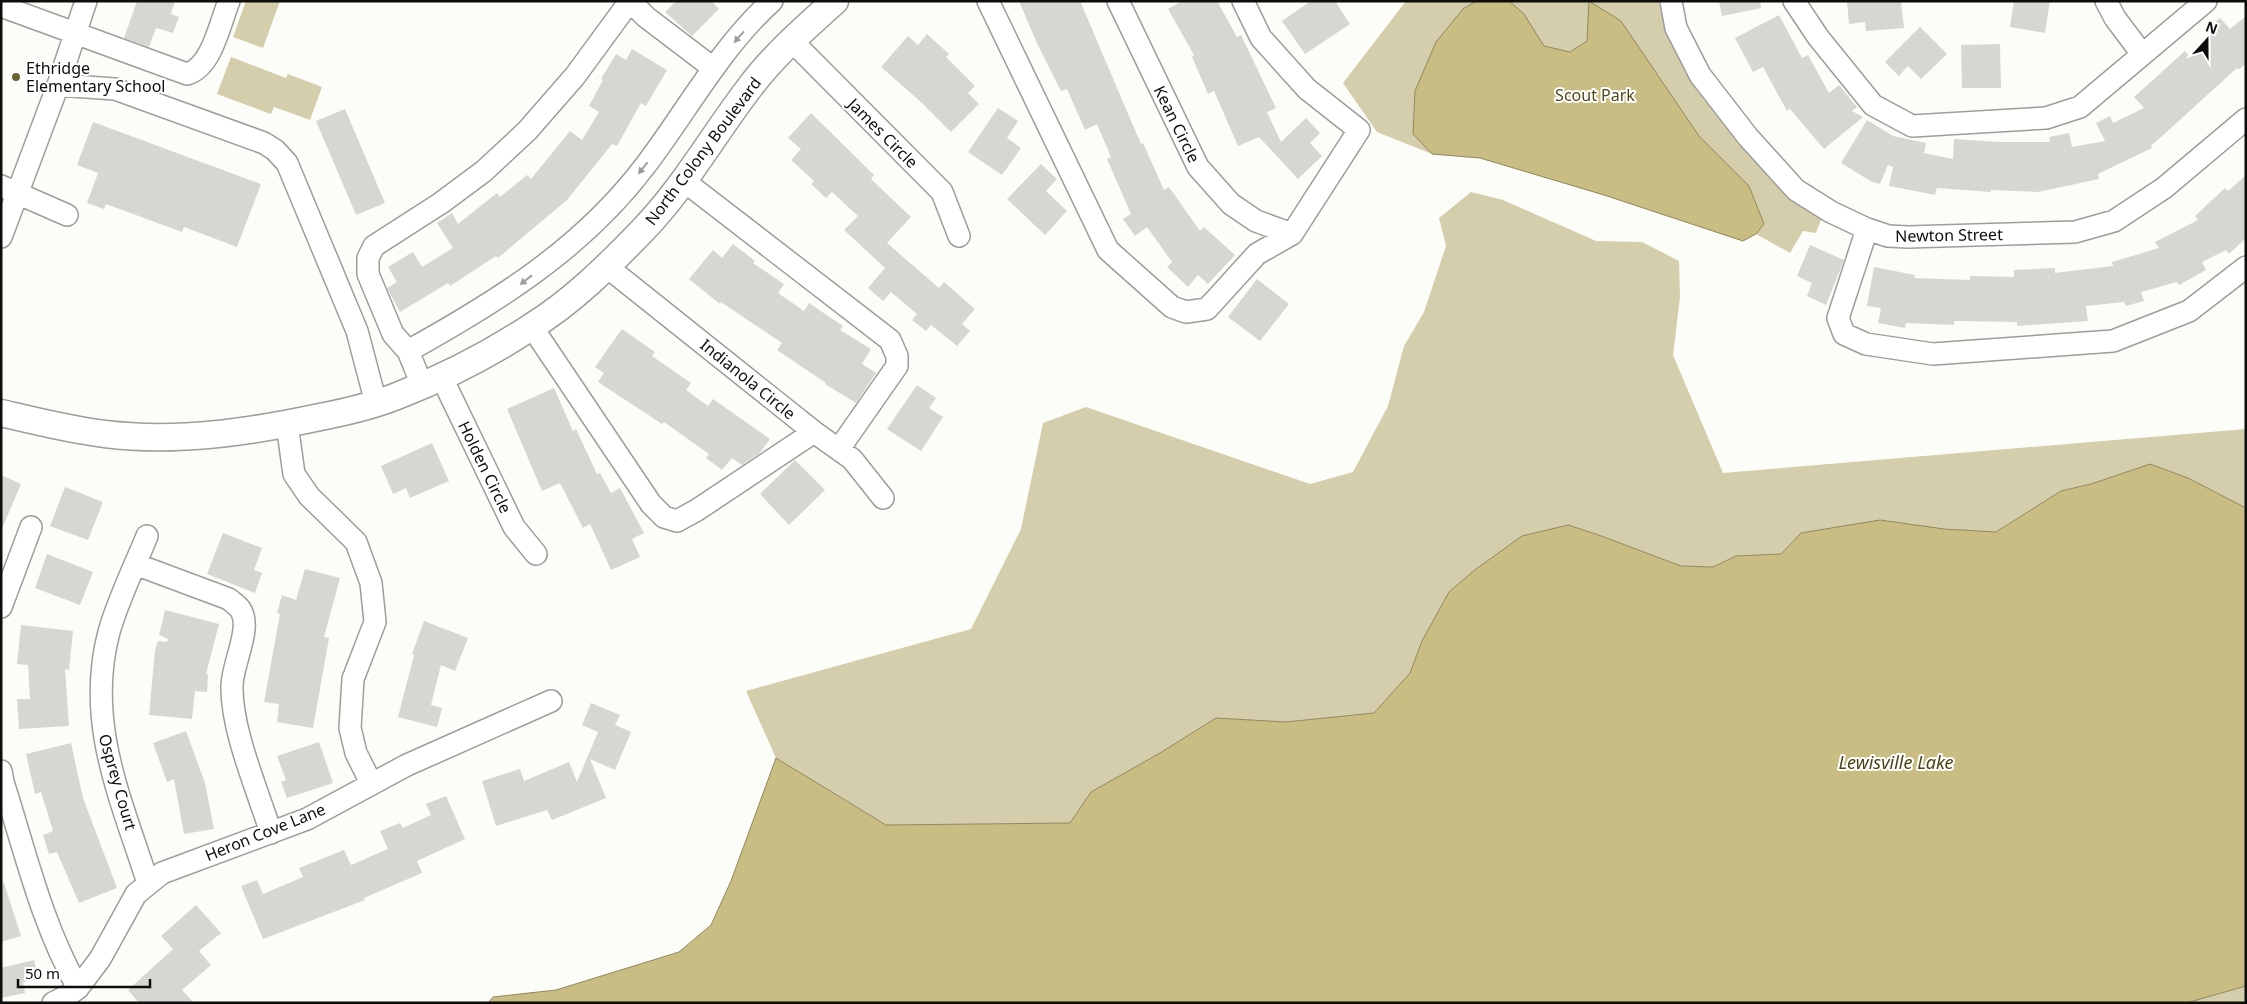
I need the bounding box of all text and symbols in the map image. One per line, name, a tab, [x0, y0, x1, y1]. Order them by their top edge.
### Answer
north arrow	[2182, 15, 2232, 65]
text: N	[2203, 16, 2221, 38]
one-way arrow	[734, 31, 745, 43]
place label: Ethridge Elementary School	[26, 57, 165, 97]
marker: Ethridge Elementary School	[10, 71, 22, 83]
street label: North Colony Boulevard	[640, 72, 766, 230]
street label: Kean Circle	[1149, 82, 1205, 166]
park label: Scout Park	[1555, 84, 1635, 106]
street label: James Circle	[842, 92, 923, 173]
one-way arrow	[638, 161, 649, 174]
street label: Newton Street	[1895, 223, 2003, 247]
one-way arrow	[519, 275, 533, 285]
street label: Indianola Circle	[696, 334, 800, 424]
street label: Holden Circle	[453, 417, 517, 517]
street label: Osprey Court	[94, 731, 142, 833]
water label: Lewisville Lake	[1838, 750, 1954, 774]
street label: Heron Cove Lane	[202, 798, 328, 866]
scale bar	[18, 956, 150, 988]
text: 50 m	[25, 963, 60, 983]

